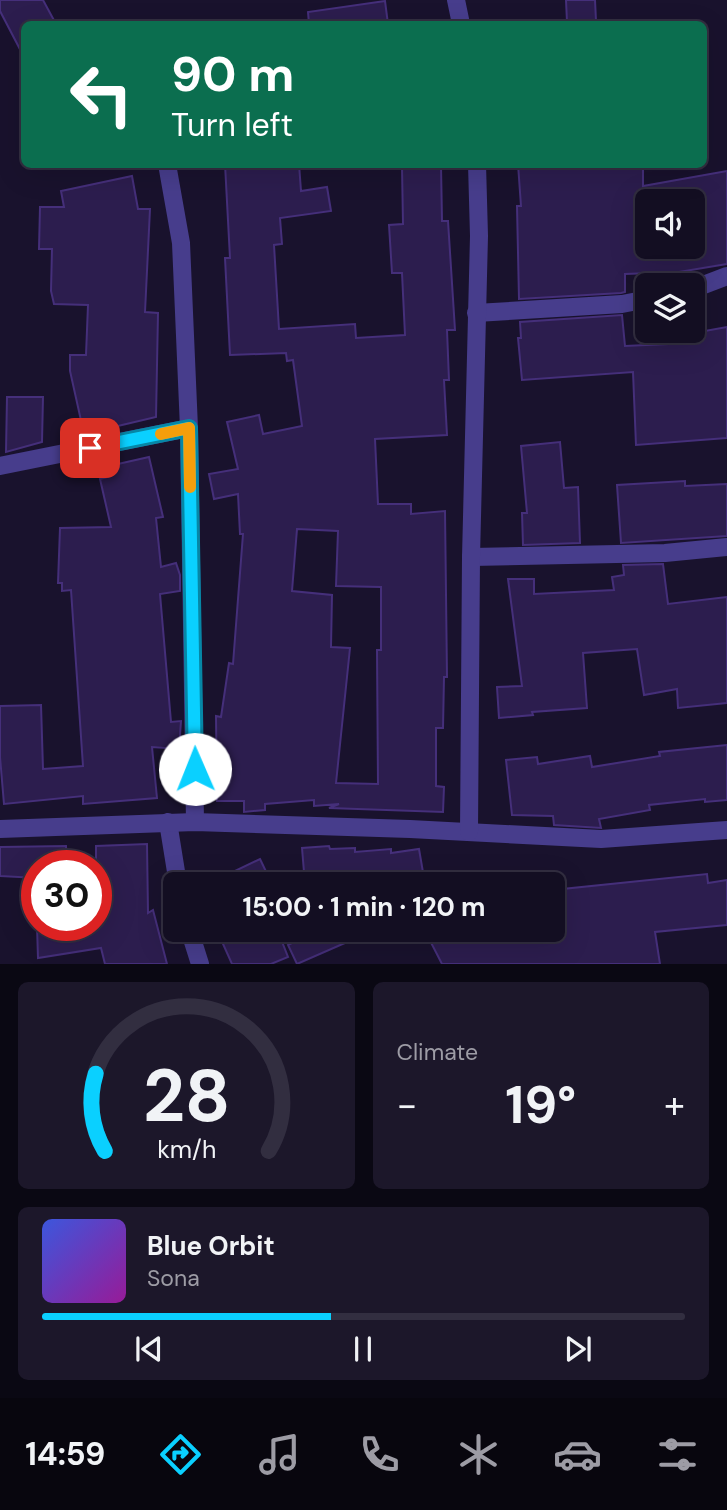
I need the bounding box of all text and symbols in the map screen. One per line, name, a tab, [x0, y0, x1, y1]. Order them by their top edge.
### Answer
text: 90 m	[171, 42, 294, 106]
icon: left	[56, 49, 147, 140]
text: Turn left	[171, 104, 293, 146]
map controls	[635, 189, 705, 343]
button: sound	[635, 189, 705, 259]
button: layers	[635, 273, 705, 343]
pin	[60, 418, 120, 478]
icon: arrive	[71, 429, 109, 467]
position arrow	[158, 732, 232, 806]
speed limit sign: 30	[21, 850, 112, 941]
text: 15:00 · 1 min · 120 m	[243, 890, 485, 924]
text: Climate	[397, 1037, 478, 1067]
text: 28	[142, 1050, 230, 1145]
text: 19°	[505, 1071, 576, 1139]
text: −	[397, 1080, 417, 1130]
text: +	[664, 1080, 685, 1130]
text: km/h	[157, 1133, 216, 1166]
text: Blue Orbit	[147, 1229, 275, 1263]
text: Sona	[147, 1263, 200, 1293]
icon: previous	[130, 1330, 168, 1368]
icon: pause	[344, 1330, 382, 1368]
icon: next	[559, 1330, 597, 1368]
icon: directions	[156, 1430, 205, 1479]
icon: music	[255, 1430, 304, 1479]
icon: phone	[355, 1430, 404, 1479]
icon: climate	[454, 1430, 503, 1479]
icon: car	[553, 1430, 602, 1479]
icon: filters	[653, 1430, 702, 1479]
text: 14:59	[25, 1433, 105, 1475]

